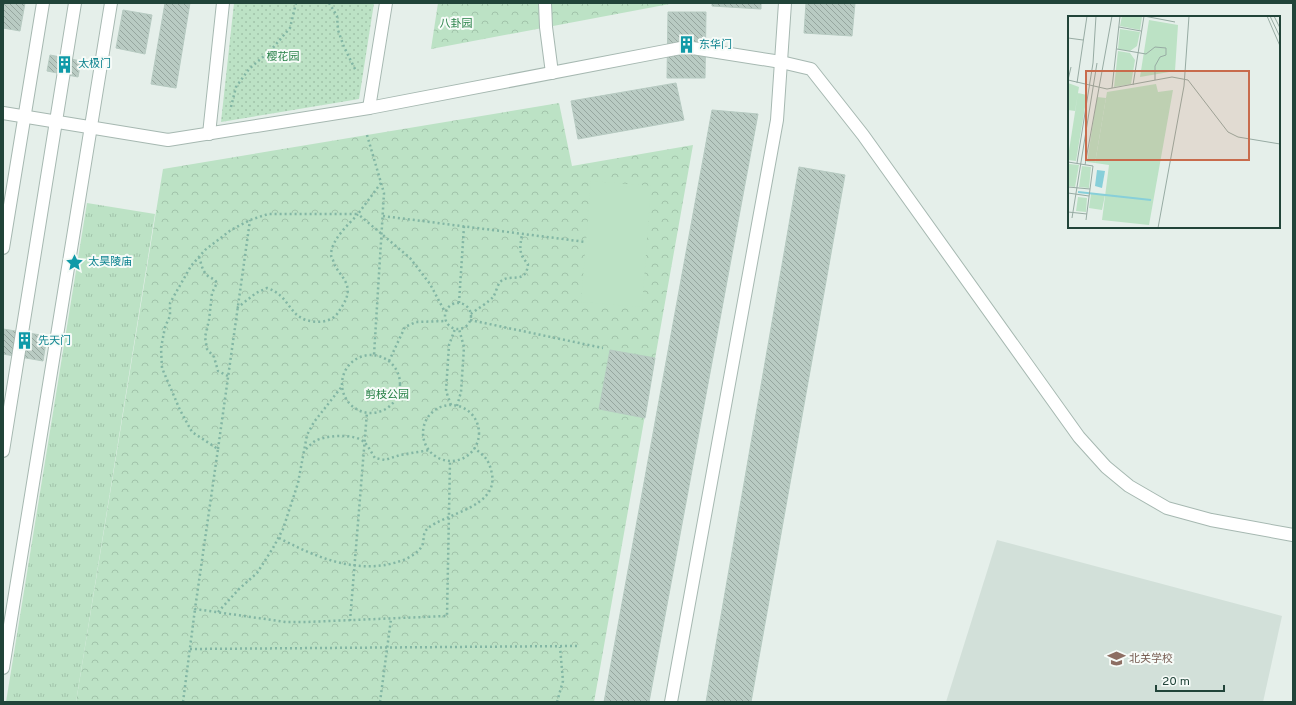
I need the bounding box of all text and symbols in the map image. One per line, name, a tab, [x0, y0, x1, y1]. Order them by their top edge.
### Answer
inset map	[1068, 16, 1280, 228]
park label: 八卦园	[440, 17, 473, 31]
building icon: 东华门	[676, 35, 696, 55]
place label: 东华门	[699, 38, 732, 52]
park label: 樱花园	[267, 50, 300, 64]
building icon: 太极门	[55, 54, 75, 74]
place label: 太极门	[78, 57, 111, 71]
place icon: 太昊陵庙	[65, 252, 85, 272]
place label: 太昊陵庙	[88, 255, 132, 269]
building icon: 先天门	[15, 331, 35, 351]
place label: 先天门	[38, 334, 71, 348]
park label: 剪枝公园	[365, 388, 409, 402]
school or university icon: 北关学校	[1106, 649, 1126, 669]
place label: 北关学校	[1129, 652, 1173, 666]
scale bar	[1156, 667, 1224, 693]
text: 20 m	[1162, 674, 1190, 690]

